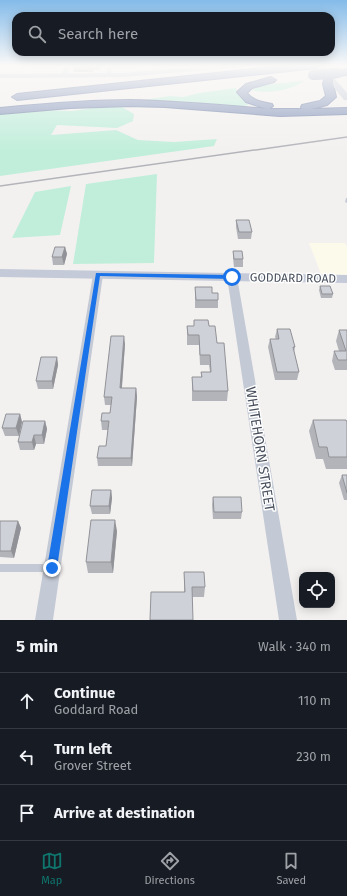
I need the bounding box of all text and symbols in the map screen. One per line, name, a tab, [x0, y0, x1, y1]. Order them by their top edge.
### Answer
search box	[12, 12, 335, 56]
icon: search	[26, 23, 48, 45]
text: Search here	[58, 25, 138, 43]
route start	[223, 268, 241, 286]
street label: GODDARD ROAD	[250, 270, 336, 286]
street label: WHITEHORN STREET	[242, 385, 278, 513]
route end	[43, 559, 61, 577]
map controls	[299, 572, 335, 608]
button: locate	[299, 572, 335, 608]
text: 5 min	[16, 636, 58, 657]
text: Walk · 340 m	[258, 639, 331, 654]
text: Continue	[54, 684, 115, 702]
icon: ahead	[16, 690, 38, 712]
text: 110 m	[298, 693, 331, 708]
text: Goddard Road	[54, 702, 138, 717]
text: Turn left	[54, 740, 112, 758]
icon: left	[16, 746, 38, 768]
text: 230 m	[296, 749, 331, 764]
text: Grover Street	[54, 758, 132, 773]
icon: arrive	[16, 802, 38, 824]
text: Arrive at destination	[54, 804, 195, 822]
tab: Map	[41, 850, 63, 887]
tab: Directions	[144, 850, 195, 887]
tab: Saved	[276, 850, 306, 887]

